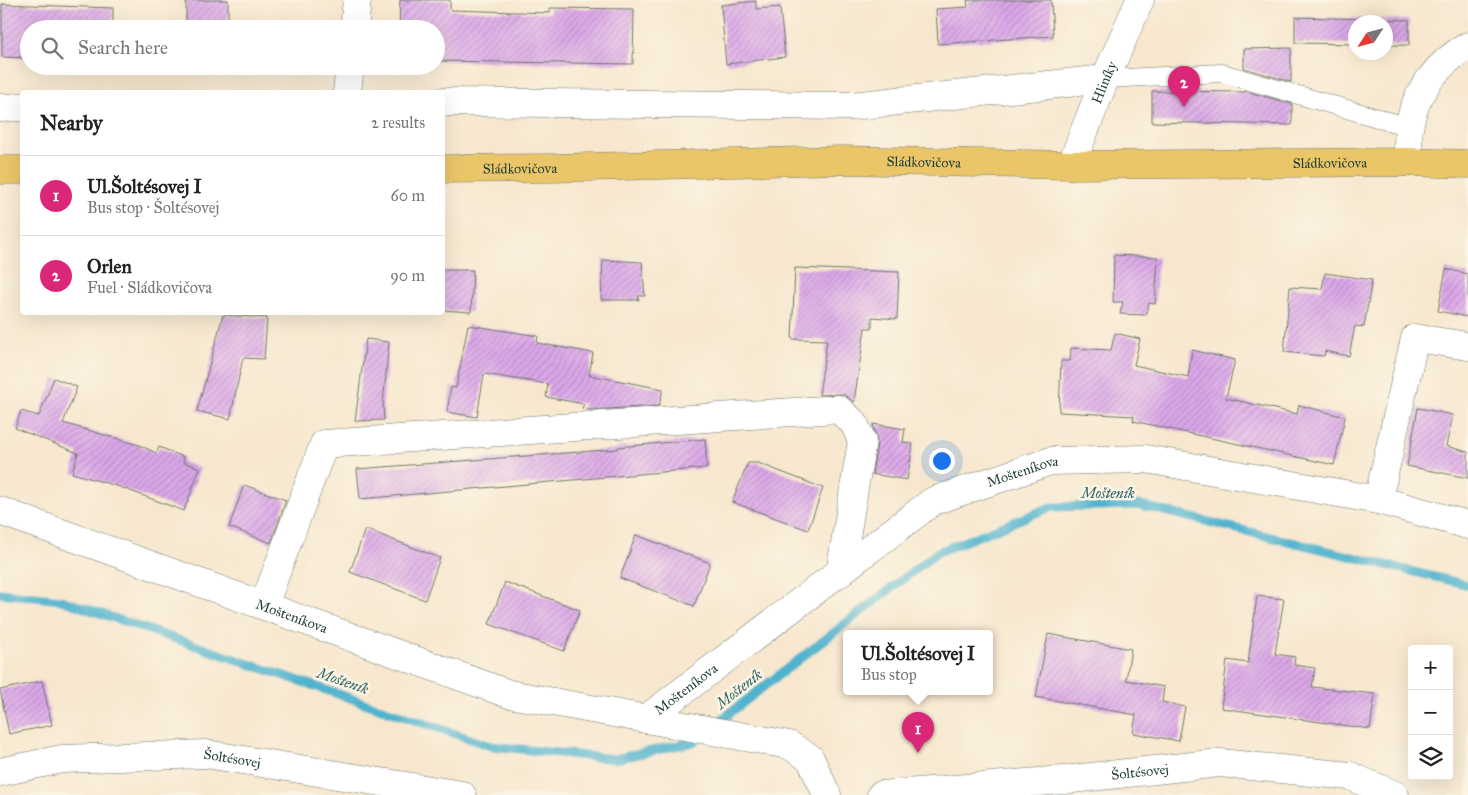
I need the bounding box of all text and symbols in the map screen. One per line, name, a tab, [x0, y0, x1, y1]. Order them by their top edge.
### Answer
north arrow	[1348, 15, 1393, 60]
search box	[20, 20, 445, 75]
icon: search	[38, 34, 66, 62]
text: Search here	[78, 36, 168, 59]
street label: Hliníky	[1088, 58, 1121, 106]
pin: 2	[1168, 66, 1200, 107]
text: Nearby	[40, 110, 103, 136]
text: 2 results	[371, 113, 425, 132]
street label: Sládkovičova	[886, 152, 961, 171]
street label: Sládkovičova	[1293, 154, 1367, 172]
street label: Sládkovičova	[483, 159, 558, 177]
text: Ul.Šoltésovej I	[87, 175, 202, 198]
text: 1	[53, 186, 59, 205]
text: 60 m	[391, 186, 425, 205]
text: Bus stop · Šoltésovej	[87, 198, 219, 217]
text: Orlen	[87, 255, 132, 278]
text: 2	[52, 266, 60, 285]
text: 90 m	[390, 266, 425, 285]
text: Fuel · Sládkovičova	[87, 278, 212, 297]
your location	[929, 448, 955, 474]
street label: Mošteníkova	[984, 452, 1059, 491]
water label: Mošteník	[1079, 484, 1135, 502]
street label: Mošteníkova	[254, 595, 330, 637]
popup	[843, 630, 993, 695]
text: Ul.Šoltésovej I	[861, 642, 975, 665]
map controls	[1408, 645, 1453, 780]
button: +	[1408, 645, 1453, 690]
street label: Mošteníkova	[651, 659, 721, 718]
water label: Mošteník	[313, 663, 372, 698]
water label: Mošteník	[711, 665, 766, 714]
text: Bus stop	[861, 665, 917, 684]
button: −	[1408, 690, 1453, 735]
pin: 1	[902, 712, 934, 753]
button: layers	[1408, 735, 1453, 780]
street label: Šoltésovej	[202, 743, 262, 771]
street label: Šoltésovej	[1110, 760, 1170, 783]

